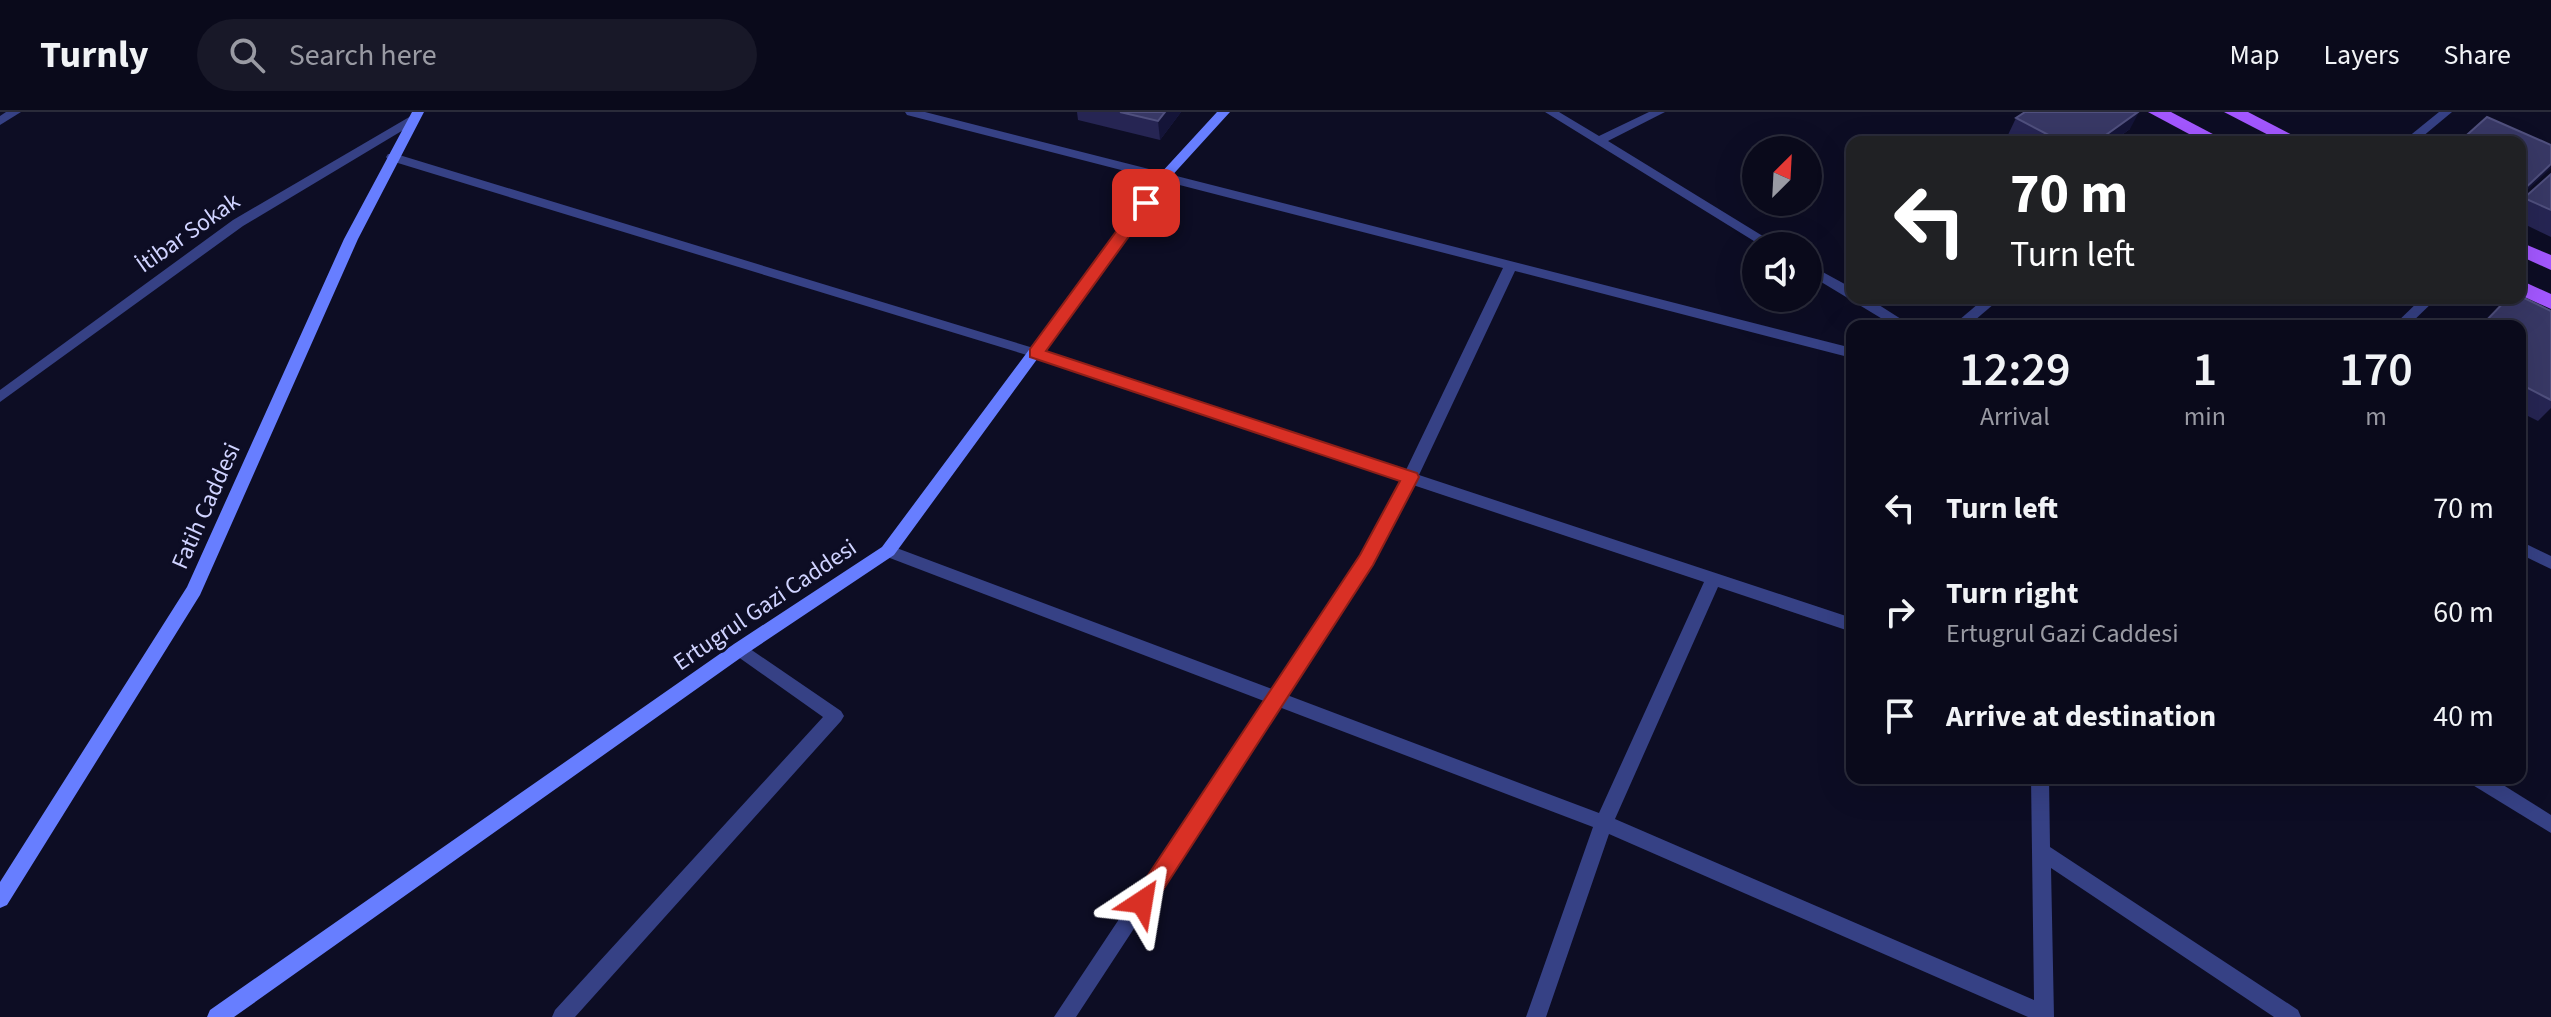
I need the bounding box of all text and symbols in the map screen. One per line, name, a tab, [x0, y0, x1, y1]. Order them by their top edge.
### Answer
search box	[197, 19, 757, 91]
text: Turnly	[40, 28, 149, 82]
icon: search	[225, 33, 269, 77]
text: Search here	[289, 34, 437, 77]
text: Map	[2229, 35, 2279, 75]
text: Layers	[2323, 35, 2399, 75]
text: Share	[2443, 35, 2511, 75]
north arrow	[1742, 136, 1822, 216]
map controls	[1742, 136, 1822, 312]
text: 70 m	[2010, 155, 2128, 234]
icon: left	[1878, 168, 1982, 272]
pin	[1112, 169, 1180, 237]
icon: arrive	[1124, 181, 1168, 225]
street label: İtibar Sokak	[129, 184, 247, 282]
text: Turn left	[2010, 229, 2135, 280]
button: sound	[1742, 232, 1822, 312]
text: 12:29	[1959, 336, 2071, 404]
text: 1	[2193, 336, 2217, 404]
text: 170	[2339, 336, 2413, 404]
text: Arrival	[1980, 398, 2050, 435]
text: min	[2184, 398, 2226, 435]
text: m	[2365, 398, 2387, 435]
street label: Fatih Caddesi	[163, 437, 249, 575]
icon: left	[1878, 486, 1922, 530]
text: Turn left	[1946, 487, 2058, 530]
text: 70 m	[2433, 487, 2494, 530]
street label: Ertugrul Gazi Caddesi	[666, 530, 864, 680]
text: Turn right	[1946, 572, 2078, 615]
icon: right	[1878, 590, 1922, 634]
text: 60 m	[2433, 591, 2494, 634]
text: Ertugrul Gazi Caddesi	[1946, 615, 2179, 652]
icon: arrive	[1878, 694, 1922, 738]
text: Arrive at destination	[1946, 695, 2216, 738]
text: 40 m	[2433, 695, 2494, 738]
position arrow	[1100, 860, 1184, 944]

